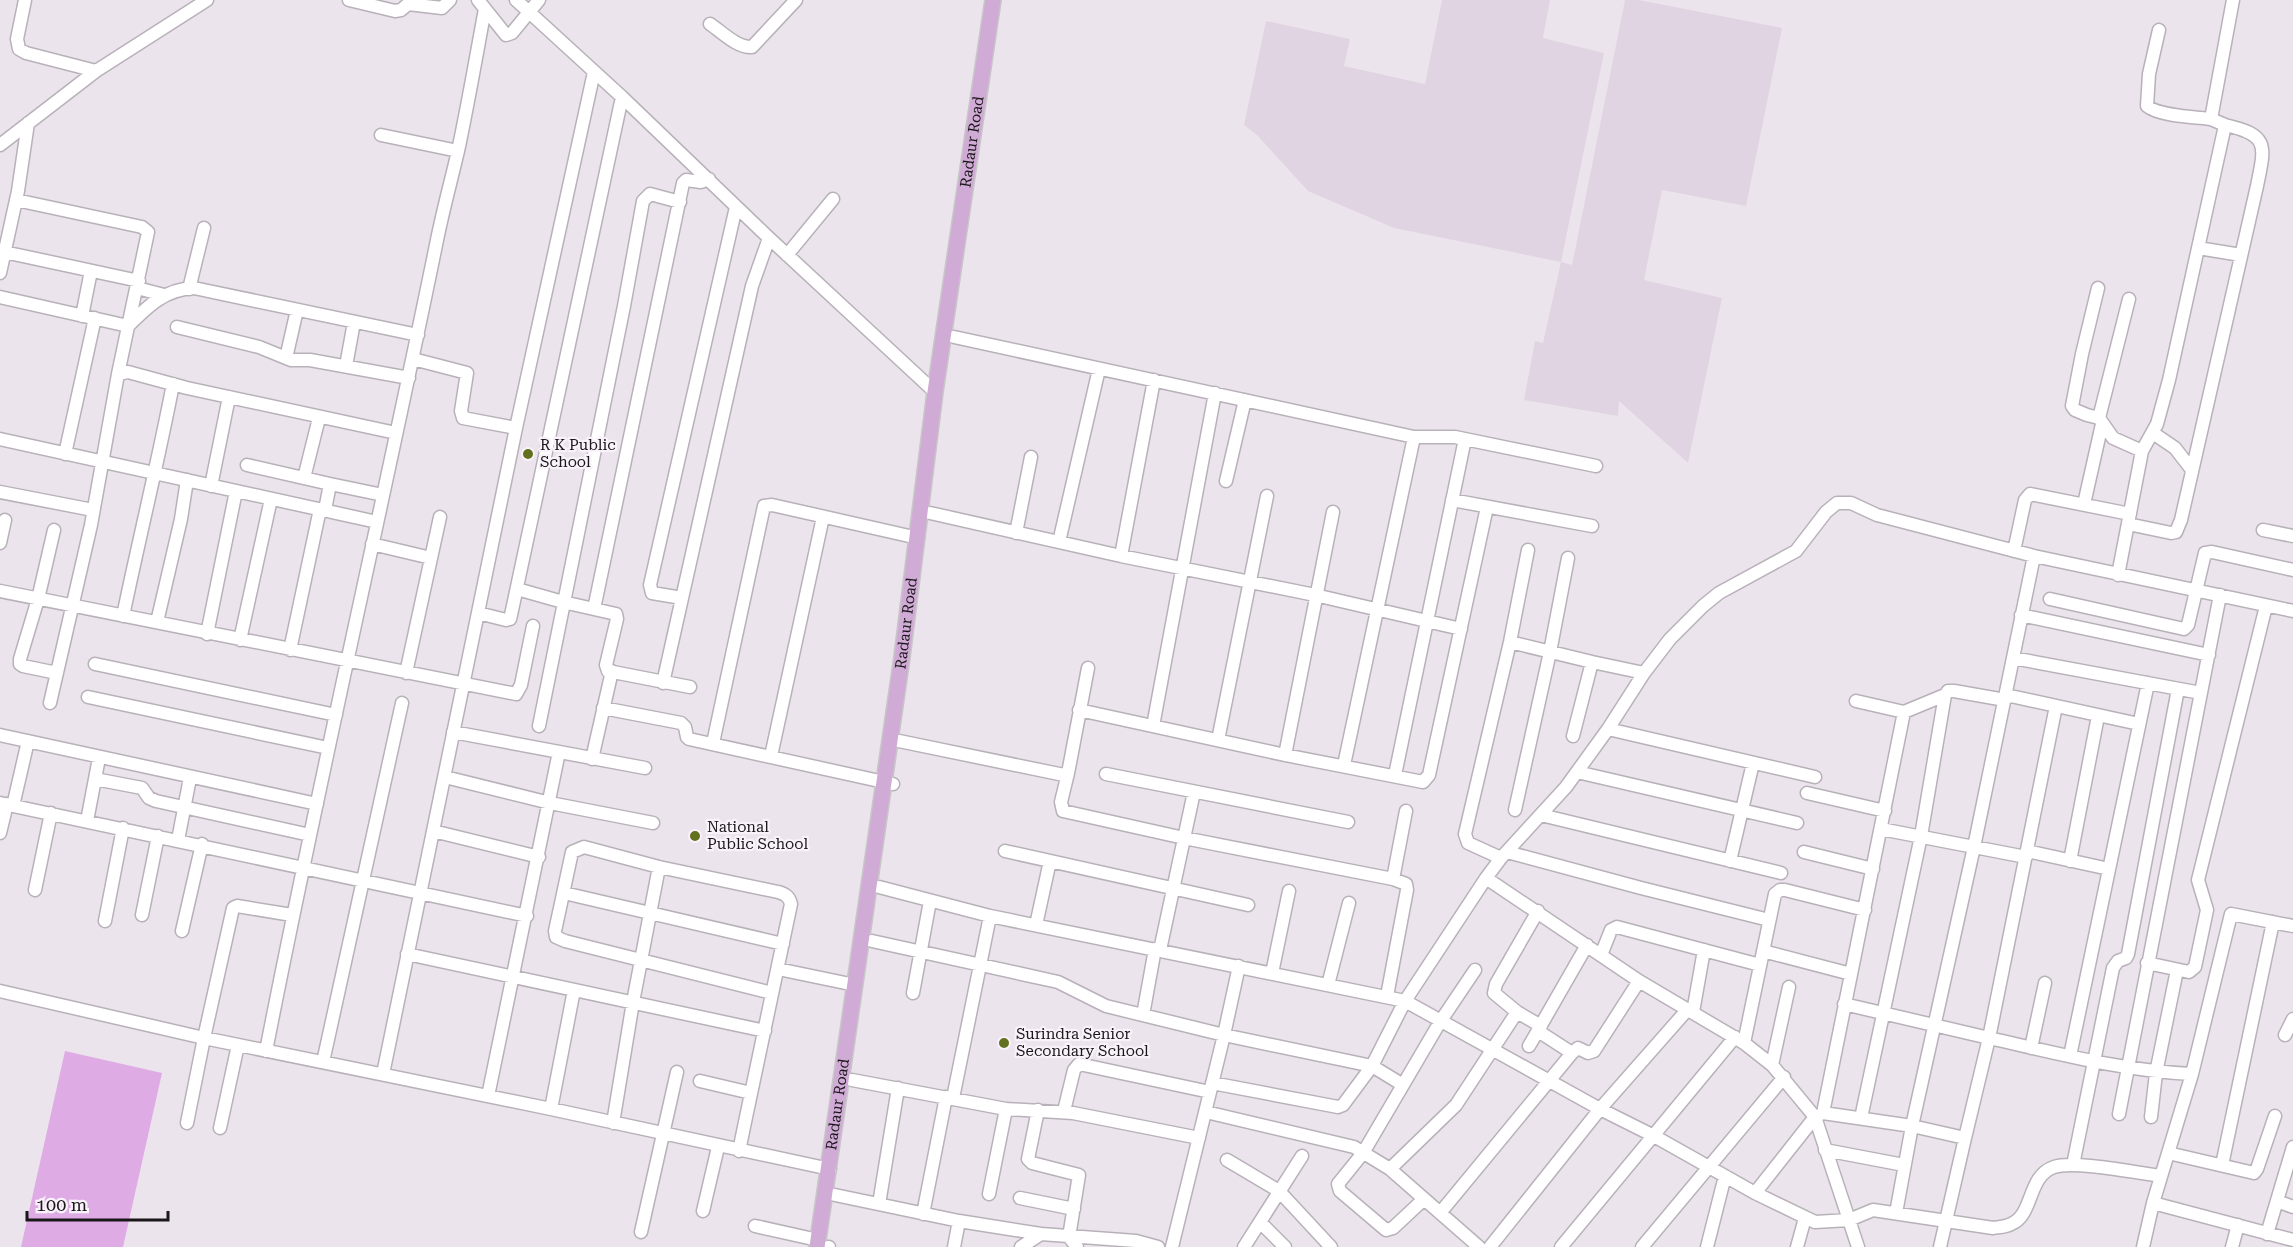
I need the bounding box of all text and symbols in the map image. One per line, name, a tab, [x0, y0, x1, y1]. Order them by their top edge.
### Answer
street label: Radaur Road	[956, 95, 988, 189]
place label: R K Public School	[540, 436, 616, 471]
marker: R K Public School	[521, 447, 535, 461]
street label: Radaur Road	[891, 576, 921, 670]
place label: National Public School	[707, 818, 809, 853]
marker: National Public School	[688, 829, 702, 843]
place label: Surindra Senior Secondary School	[1016, 1025, 1149, 1060]
marker: Surindra Senior Secondary School	[997, 1036, 1011, 1050]
street label: Radaur Road	[822, 1057, 853, 1151]
scale bar	[27, 1184, 168, 1222]
text: 100 m	[36, 1194, 87, 1215]

